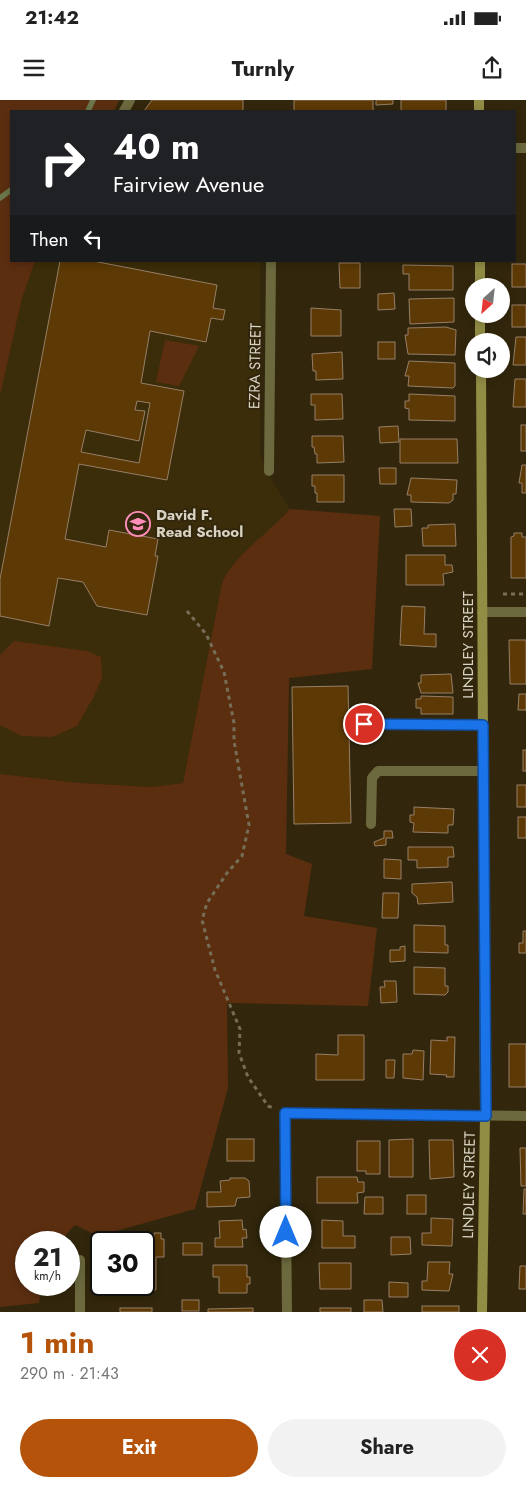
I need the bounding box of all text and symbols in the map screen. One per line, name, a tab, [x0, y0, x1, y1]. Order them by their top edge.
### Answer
text: 21:42	[25, 4, 79, 31]
text: Turnly	[232, 52, 294, 84]
icon: menu	[20, 54, 48, 82]
icon: share	[478, 54, 506, 82]
text: 40 m	[113, 122, 200, 172]
icon: right	[30, 130, 95, 195]
text: Fairview Avenue	[113, 168, 264, 200]
icon: left	[79, 225, 107, 253]
text: Then	[30, 226, 69, 253]
north arrow	[465, 278, 510, 322]
map controls	[465, 278, 510, 378]
street label: EZRA STREET	[243, 323, 267, 409]
button: sound	[465, 333, 510, 378]
place label: David F. Read School	[156, 504, 243, 543]
school or university icon: David F. Read School	[125, 511, 151, 537]
street label: LINDLEY STREET	[457, 591, 479, 699]
pin	[343, 703, 385, 745]
icon: arrive	[350, 710, 378, 738]
street label: LINDLEY STREET	[457, 1131, 481, 1239]
position arrow	[259, 1205, 311, 1257]
speed limit sign: 30	[90, 1231, 155, 1296]
text: 21	[33, 1239, 62, 1275]
text: km/h	[34, 1267, 61, 1285]
text: 1 min	[20, 1321, 94, 1364]
button: close	[454, 1329, 506, 1381]
text: 290 m · 21:43	[20, 1362, 119, 1385]
button: Exit	[20, 1419, 258, 1477]
button: Share	[268, 1419, 506, 1477]

